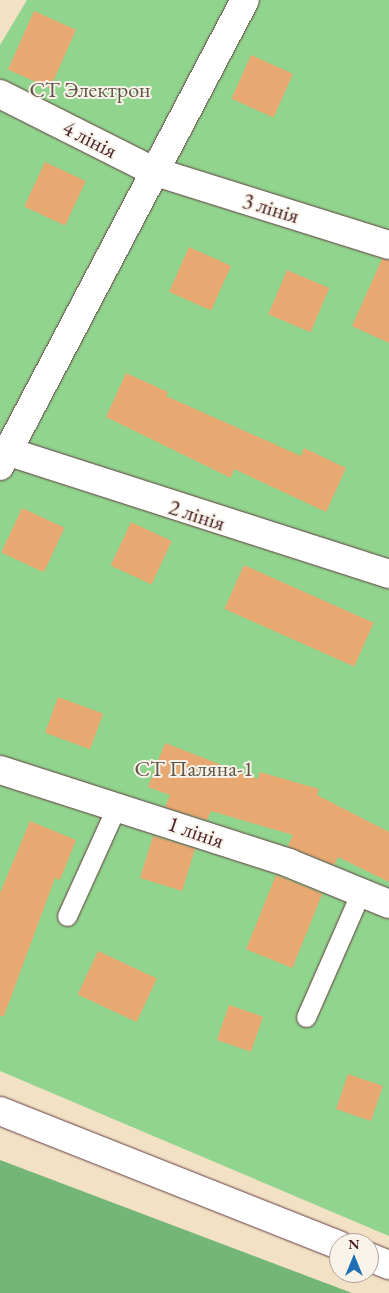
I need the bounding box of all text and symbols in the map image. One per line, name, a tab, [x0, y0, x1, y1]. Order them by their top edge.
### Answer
park label: СТ Электрон	[30, 77, 150, 103]
street label: 4 лінія	[58, 114, 122, 164]
street label: 3 лінія	[240, 187, 302, 229]
street label: 2 лінія	[166, 494, 228, 536]
park label: СТ Паляна-1	[135, 756, 253, 782]
street label: 1 лінія	[164, 810, 228, 854]
north arrow	[329, 1233, 379, 1283]
text: N	[348, 1235, 360, 1253]

